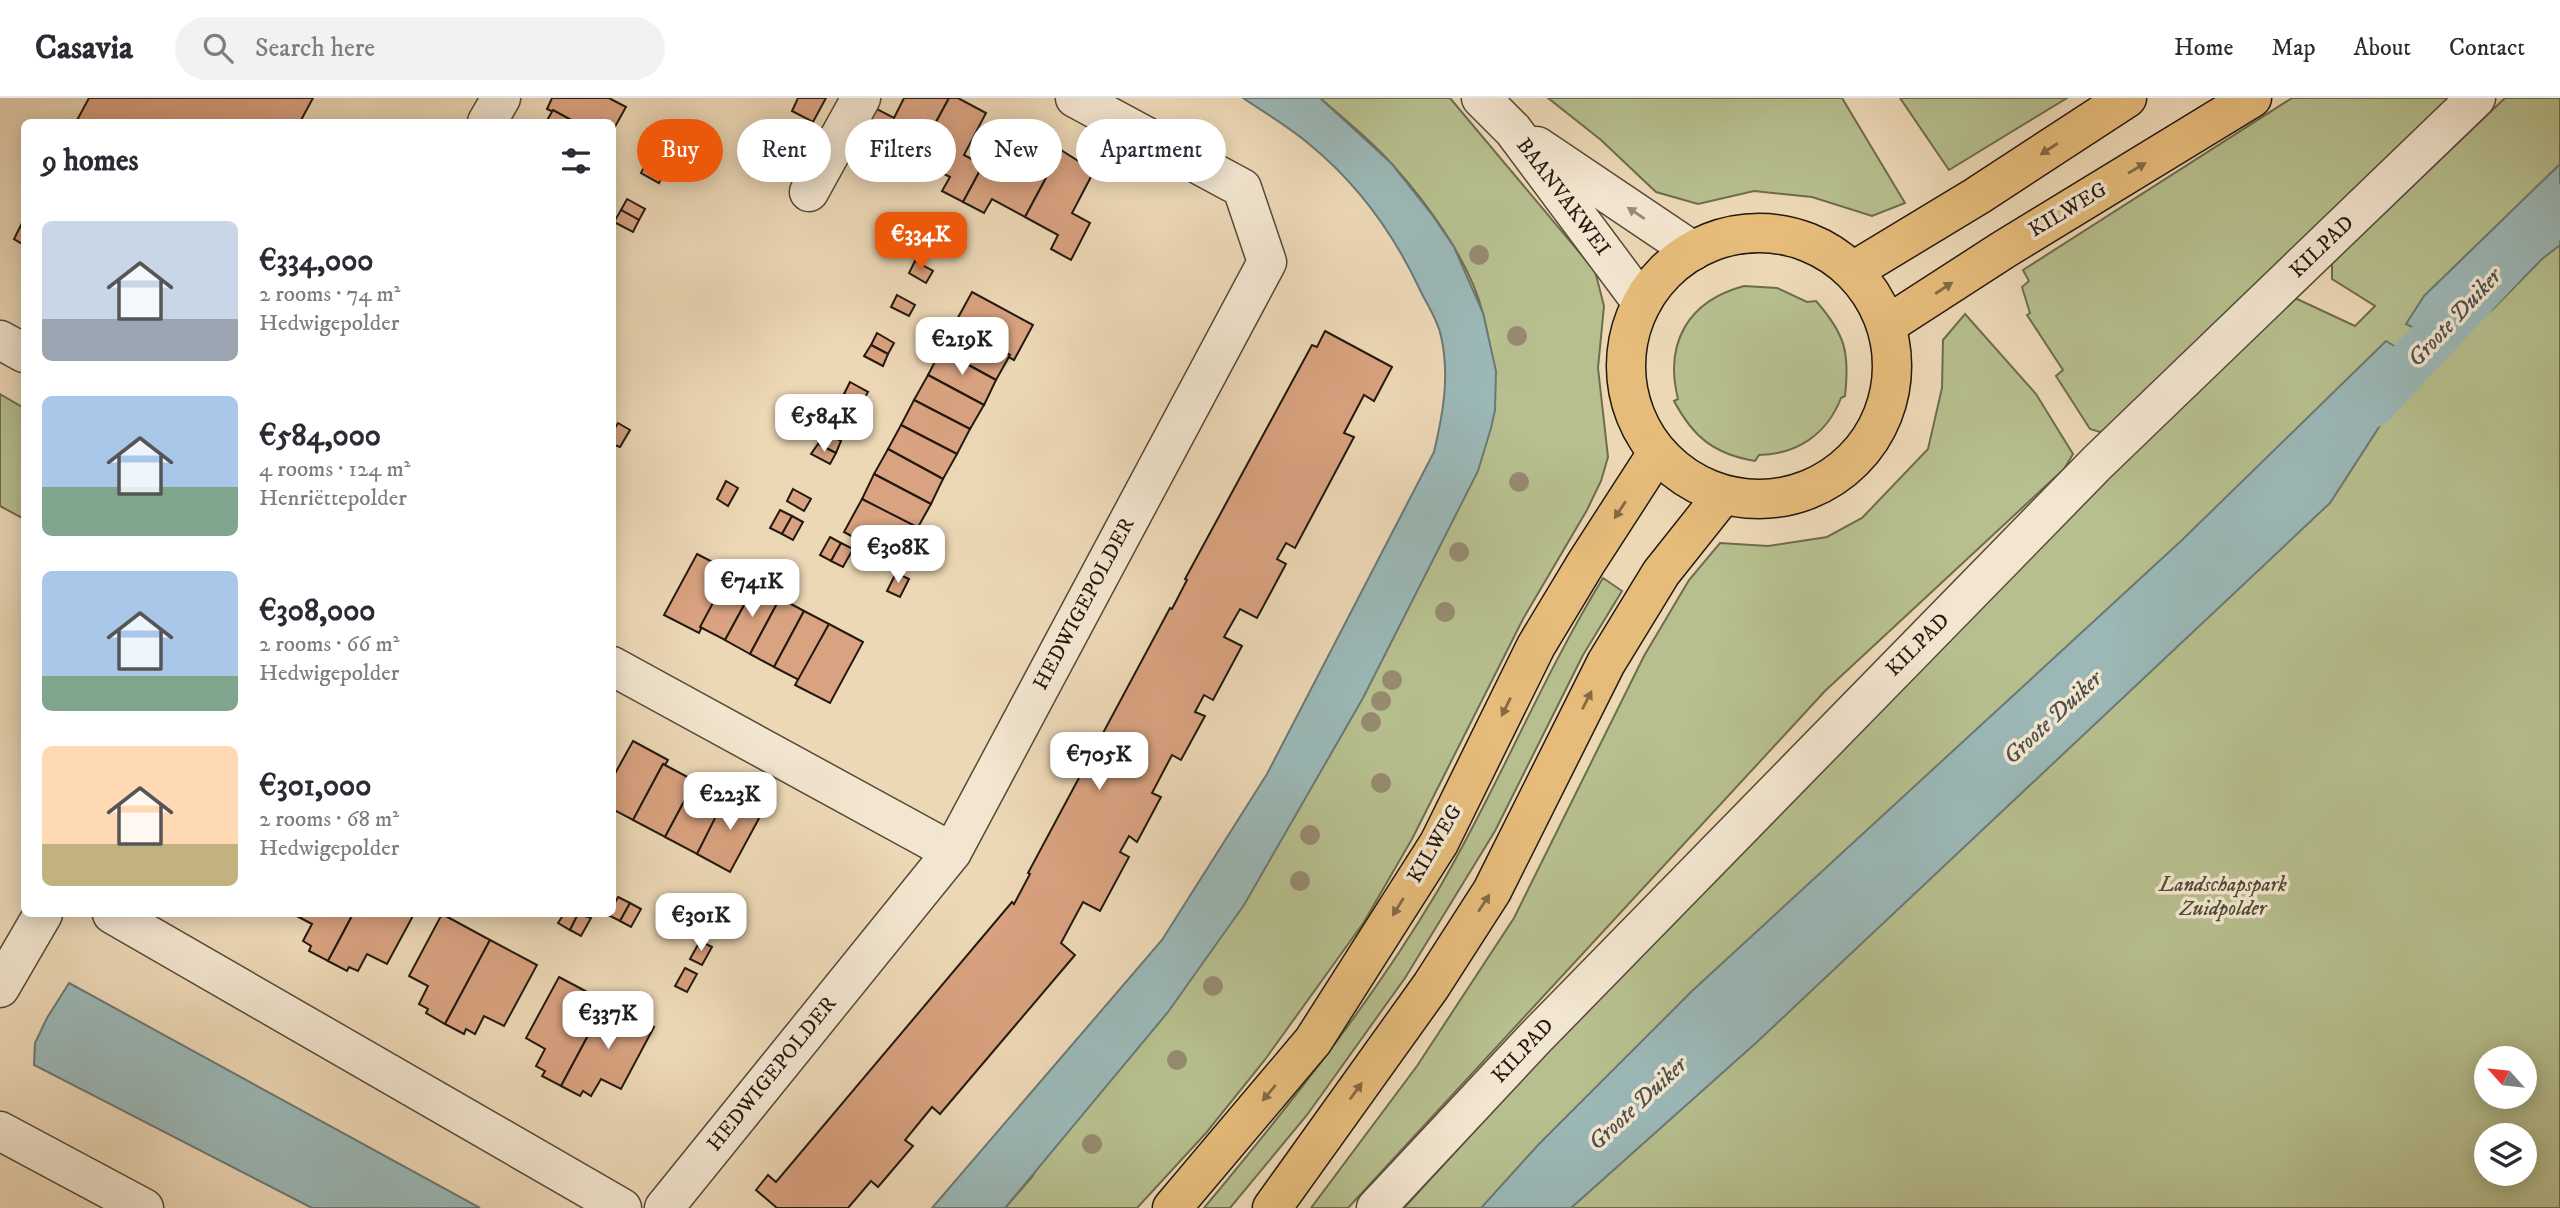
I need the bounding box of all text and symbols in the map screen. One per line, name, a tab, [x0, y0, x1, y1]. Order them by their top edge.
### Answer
search box	[175, 17, 665, 80]
text: Casavia	[35, 28, 133, 69]
icon: search	[199, 29, 237, 67]
text: Search here	[255, 32, 375, 65]
text: Home	[2174, 33, 2233, 63]
text: Map	[2271, 33, 2316, 63]
text: About	[2354, 33, 2411, 63]
text: Contact	[2449, 33, 2525, 63]
chip: Buy	[637, 119, 723, 182]
chip: Rent	[737, 119, 831, 182]
chip: Filters	[845, 119, 956, 182]
chip: New	[970, 119, 1062, 182]
chip: Apartment	[1076, 119, 1226, 182]
street label: BAANVAKWEI	[1510, 133, 1616, 261]
icon: filters	[557, 142, 595, 180]
one-way arrow	[2039, 142, 2059, 155]
text: 9 homes	[42, 143, 139, 180]
one-way arrow	[2127, 162, 2147, 175]
street label: KILWEG	[2024, 176, 2112, 243]
one-way arrow	[1626, 206, 1646, 219]
street label: KILPAD	[2284, 210, 2360, 284]
pin: €334K	[872, 212, 970, 272]
text: €334K	[891, 220, 951, 249]
text: €334,000	[259, 243, 373, 280]
icon: home	[98, 249, 182, 333]
water label: Groote Duiker	[2402, 261, 2509, 373]
text: 2 rooms · 74 m²	[259, 280, 400, 309]
one-way arrow	[1935, 281, 1953, 295]
text: Hedwigepolder	[259, 309, 399, 338]
pin: €219K	[913, 317, 1011, 377]
text: €219K	[932, 325, 992, 354]
pin: €584K	[775, 394, 873, 454]
text: €584K	[791, 402, 857, 431]
text: €584,000	[259, 418, 381, 455]
icon: home	[98, 424, 182, 508]
text: 4 rooms · 124 m²	[259, 455, 410, 484]
text: Henriëttepolder	[259, 484, 407, 513]
one-way arrow	[1614, 501, 1627, 520]
street label: HEDWIGEPOLDER	[1028, 513, 1140, 695]
pin: €308K	[849, 526, 947, 585]
text: €308K	[867, 533, 929, 562]
pin: €741K	[703, 560, 801, 619]
text: €741K	[720, 567, 784, 596]
text: €308,000	[259, 593, 375, 630]
icon: home	[98, 599, 182, 683]
street label: KILPAD	[1881, 608, 1955, 682]
text: 2 rooms · 66 m²	[259, 630, 399, 659]
text: Hedwigepolder	[259, 659, 399, 688]
water label: Groote Duiker	[1998, 664, 2110, 771]
one-way arrow	[1582, 690, 1593, 710]
one-way arrow	[1501, 697, 1512, 717]
pin: €705K	[1050, 732, 1148, 792]
text: €705K	[1066, 740, 1132, 769]
text: €301,000	[259, 768, 371, 805]
pin: €223K	[681, 772, 779, 832]
icon: home	[98, 774, 182, 858]
text: €223K	[700, 780, 760, 809]
street label: KILWEG	[1402, 800, 1468, 888]
text: 2 rooms · 68 m²	[259, 805, 399, 834]
text: Hedwigepolder	[259, 834, 399, 863]
park label: Landschapspark Zuidpolder	[2158, 872, 2287, 922]
one-way arrow	[1477, 893, 1490, 912]
pin: €301K	[652, 894, 750, 953]
one-way arrow	[1392, 897, 1405, 917]
text: €301K	[672, 901, 730, 930]
street label: HEDWIGEPOLDER	[702, 991, 842, 1157]
pin: €337K	[559, 992, 657, 1051]
text: €337K	[579, 999, 637, 1028]
street label: KILPAD	[1486, 1013, 1560, 1089]
north arrow	[2474, 1046, 2538, 1110]
map controls	[2474, 1046, 2537, 1186]
water label: Groote Duiker	[1583, 1050, 1695, 1157]
one-way arrow	[1349, 1082, 1363, 1100]
one-way arrow	[1262, 1085, 1277, 1102]
button: layers	[2474, 1123, 2537, 1186]

